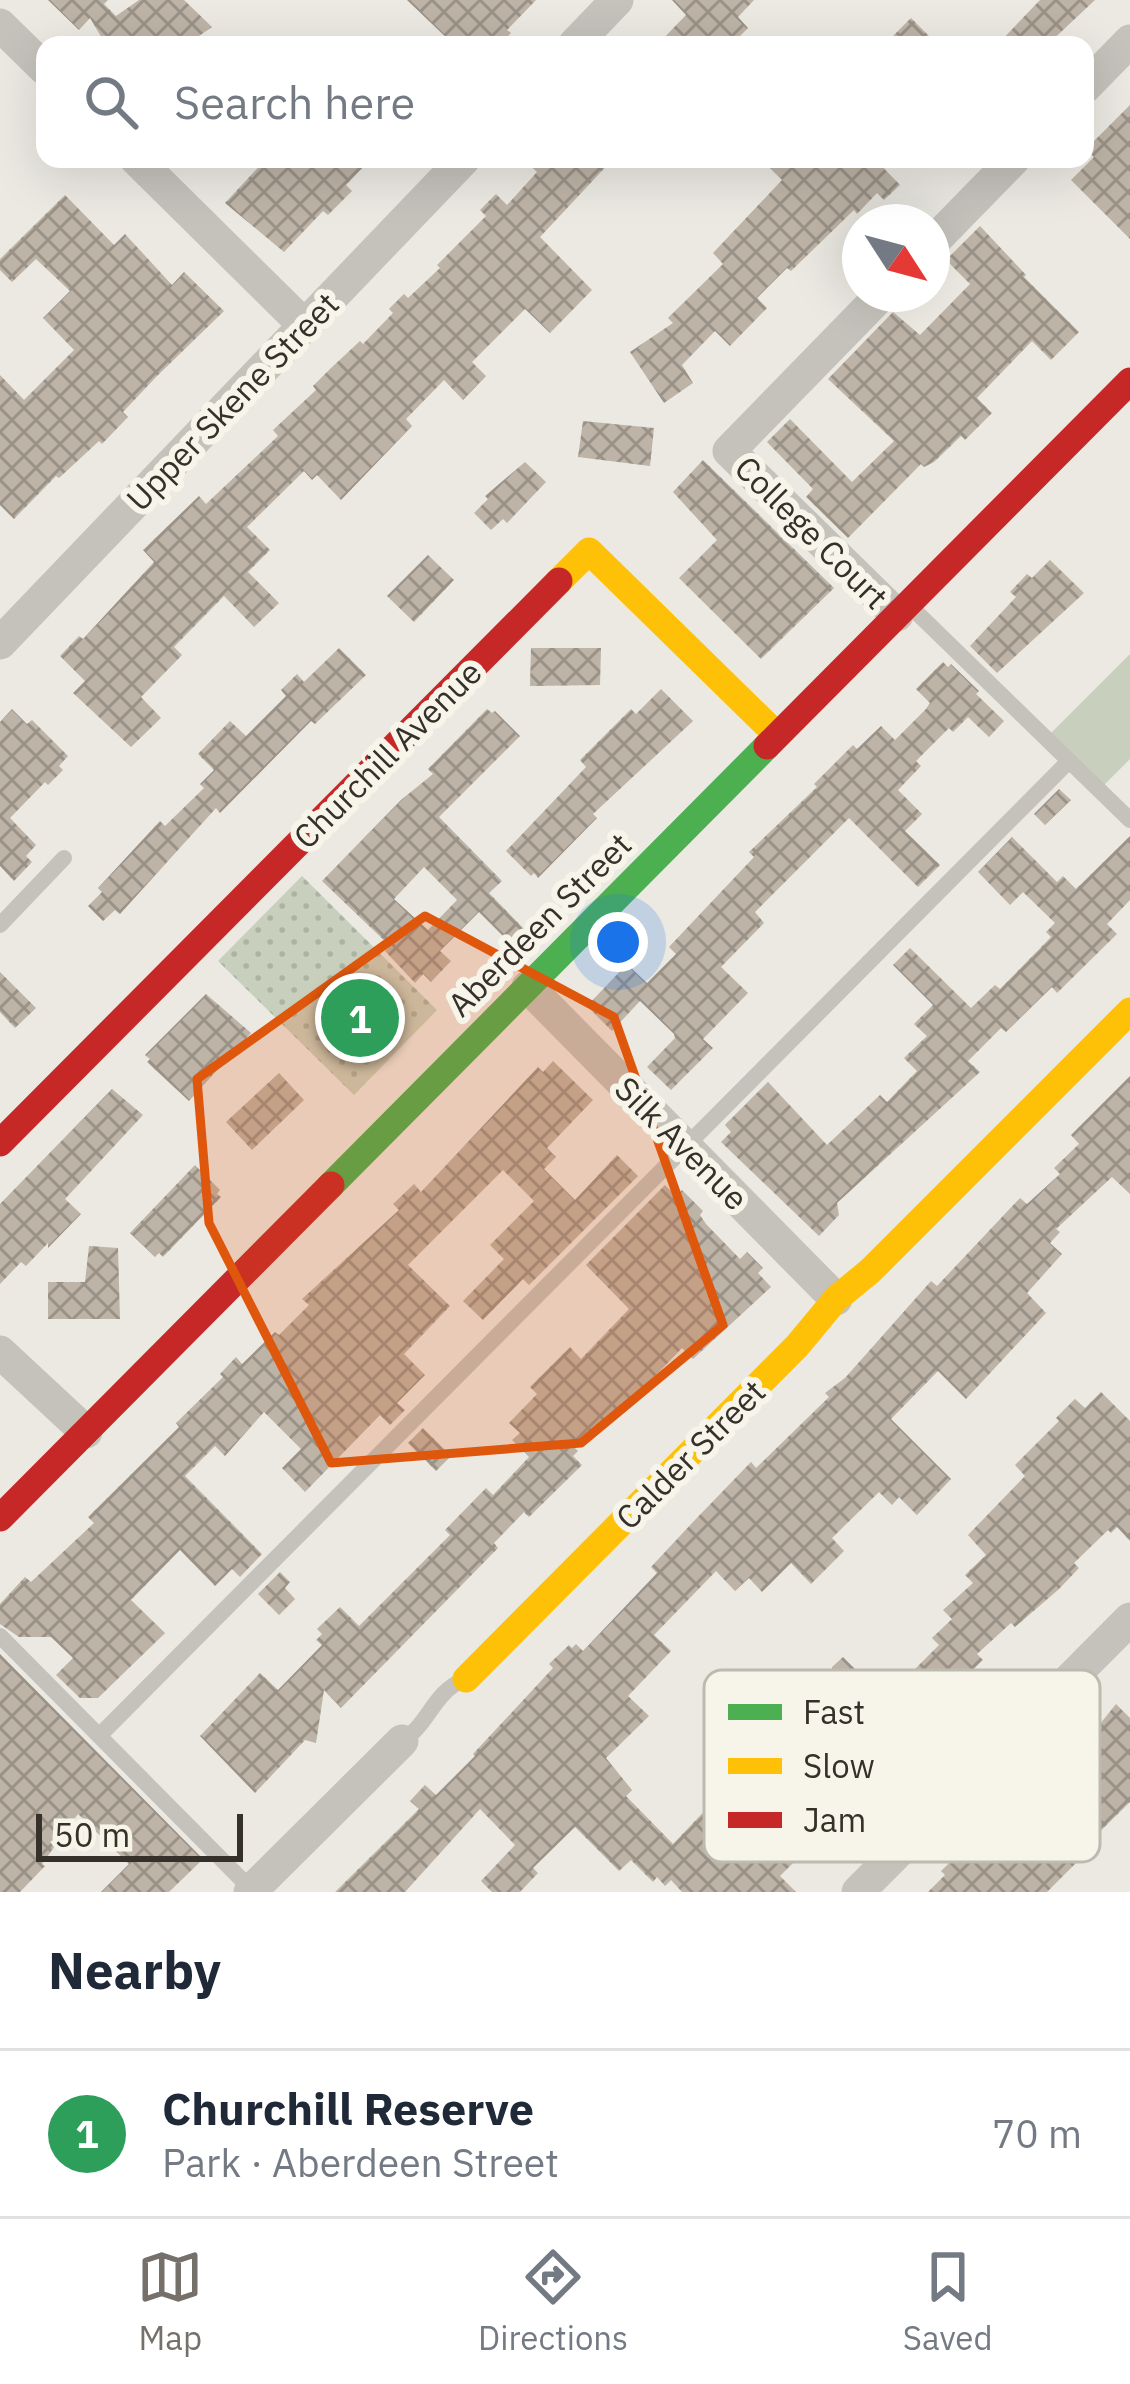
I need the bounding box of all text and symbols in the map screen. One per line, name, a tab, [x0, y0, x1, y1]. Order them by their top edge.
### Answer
search box	[36, 36, 1094, 168]
icon: search	[78, 69, 144, 135]
text: Search here	[174, 73, 415, 131]
north arrow	[842, 204, 950, 312]
street label: Upper Skene Street	[117, 282, 347, 520]
street label: College Court	[726, 446, 898, 618]
street label: Churchill Avenue	[284, 651, 490, 857]
street label: Aberdeen Street	[438, 823, 640, 1025]
your location	[588, 912, 648, 972]
pin: 1	[321, 973, 399, 1063]
street label: Silk Avenue	[606, 1067, 758, 1219]
street label: Calder Street	[606, 1370, 774, 1538]
legend	[704, 1670, 1100, 1862]
text: Fast	[803, 1690, 865, 1733]
text: Slow	[803, 1744, 875, 1787]
text: Jam	[803, 1798, 866, 1841]
scale bar	[36, 1808, 243, 1861]
text: 50 m	[54, 1813, 130, 1856]
text: Nearby	[48, 1937, 221, 2003]
text: Churchill Reserve	[162, 2079, 534, 2137]
text: 1	[75, 2108, 99, 2159]
text: 70 m	[992, 2108, 1082, 2159]
text: Park · Aberdeen Street	[162, 2137, 559, 2188]
tab: Map	[137, 2244, 203, 2359]
tab: Directions	[478, 2244, 628, 2359]
tab: Saved	[903, 2244, 993, 2359]

